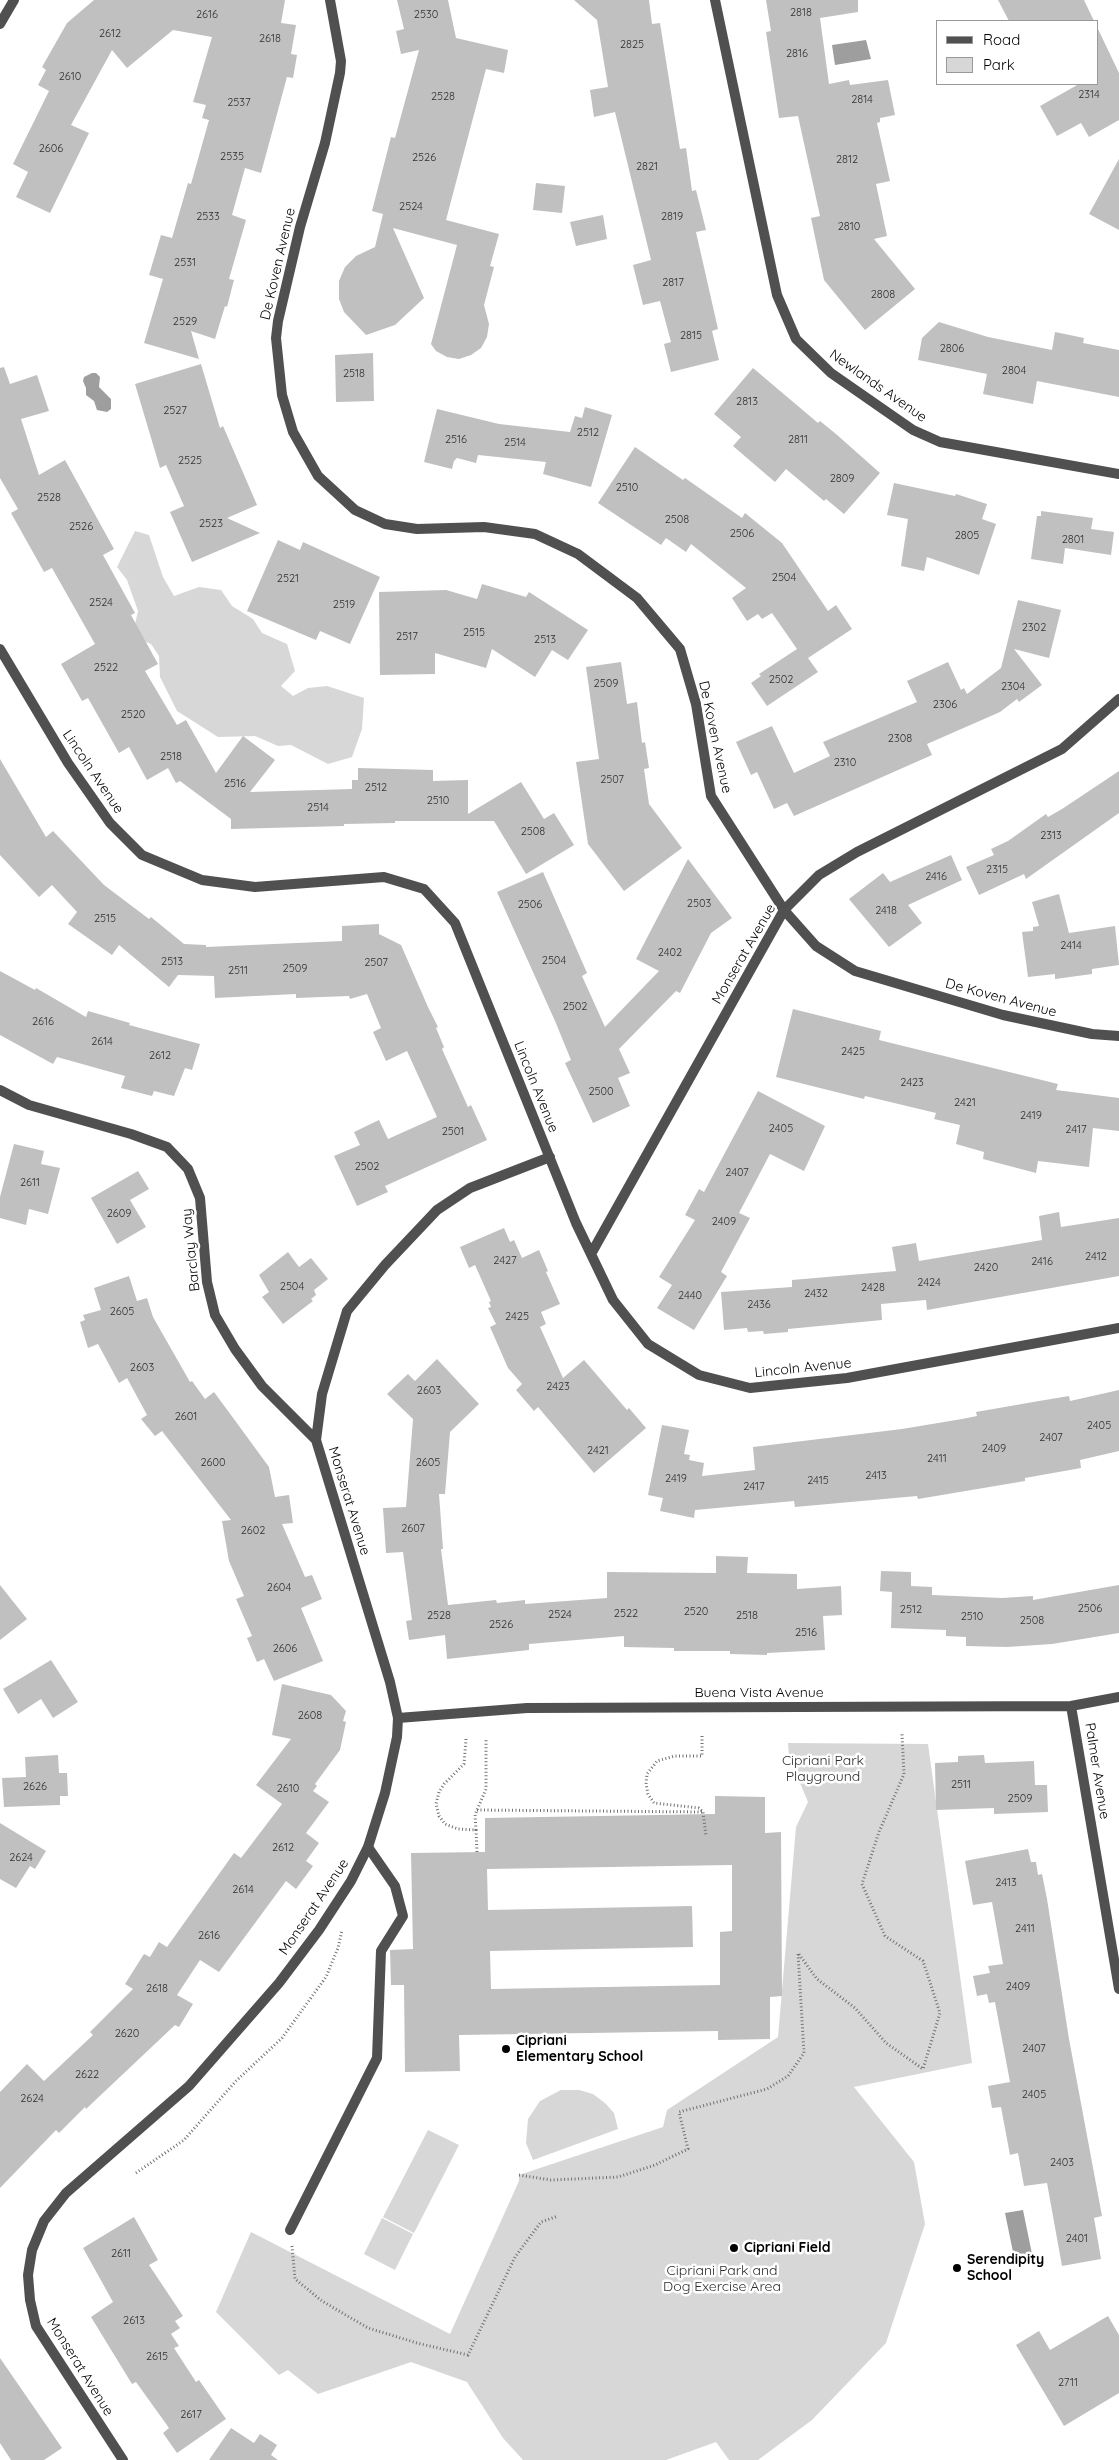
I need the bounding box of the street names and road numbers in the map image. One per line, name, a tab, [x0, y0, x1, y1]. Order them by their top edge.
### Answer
street label: De Koven Avenue	[257, 206, 299, 322]
street label: Newlands Avenue	[826, 346, 930, 426]
street label: De Koven Avenue	[695, 679, 735, 795]
street label: Lincoln Avenue	[59, 727, 127, 817]
street label: Monserat Avenue	[709, 901, 779, 1007]
street label: De Koven Avenue	[944, 975, 1058, 1021]
street label: Lincoln Avenue	[510, 1039, 562, 1135]
street label: Barclay Way	[178, 1208, 204, 1292]
street label: Lincoln Avenue	[754, 1355, 852, 1381]
street label: Monserat Avenue	[324, 1445, 374, 1557]
street label: Buena Vista Avenue	[694, 1685, 824, 1701]
street label: Palmer Avenue	[1081, 1721, 1113, 1821]
street label: Monserat Avenue	[276, 1856, 352, 1958]
street label: Monserat Avenue	[43, 2315, 117, 2419]

